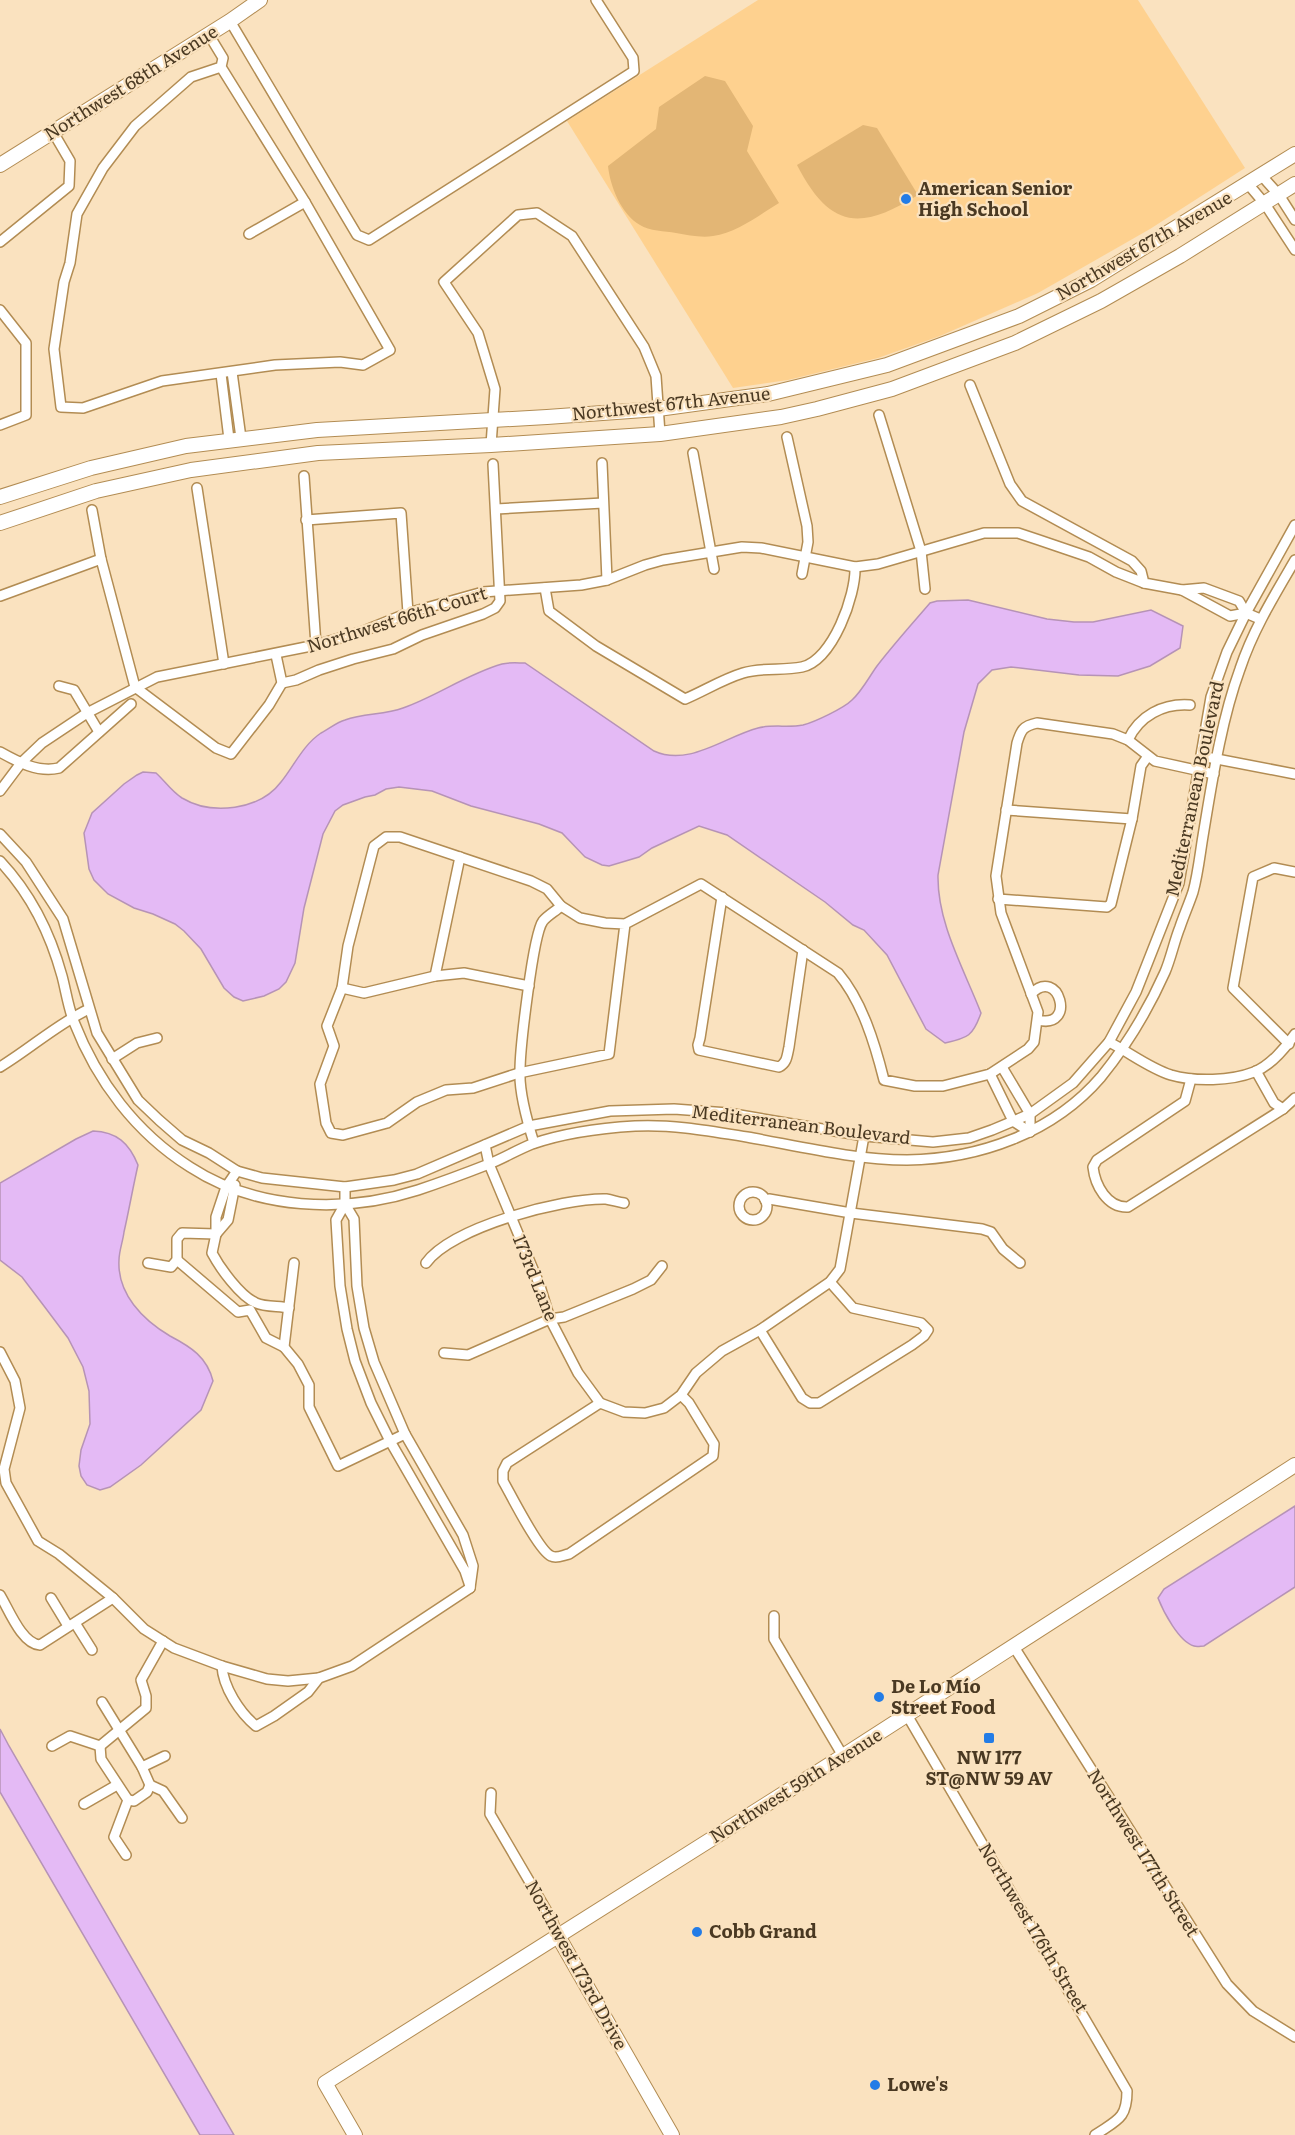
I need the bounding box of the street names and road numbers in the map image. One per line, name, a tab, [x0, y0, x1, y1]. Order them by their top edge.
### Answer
street label: Northwest 68th Avenue	[38, 17, 222, 146]
street label: Northwest 67th Avenue	[1050, 183, 1236, 306]
street label: Northwest 67th Avenue	[570, 379, 771, 426]
street label: Northwest 66th Court	[303, 578, 491, 659]
street label: Mediterranean Boulevard	[1157, 678, 1230, 899]
street label: Mediterranean Boulevard	[690, 1097, 912, 1150]
street label: 173rd Lane	[507, 1230, 566, 1324]
street label: Northwest 59th Avenue	[704, 1721, 887, 1849]
street label: Northwest 177th Street	[1081, 1763, 1207, 1942]
street label: Northwest 176th Street	[973, 1837, 1096, 2018]
street label: Northwest 173rd Drive	[519, 1874, 635, 2054]

